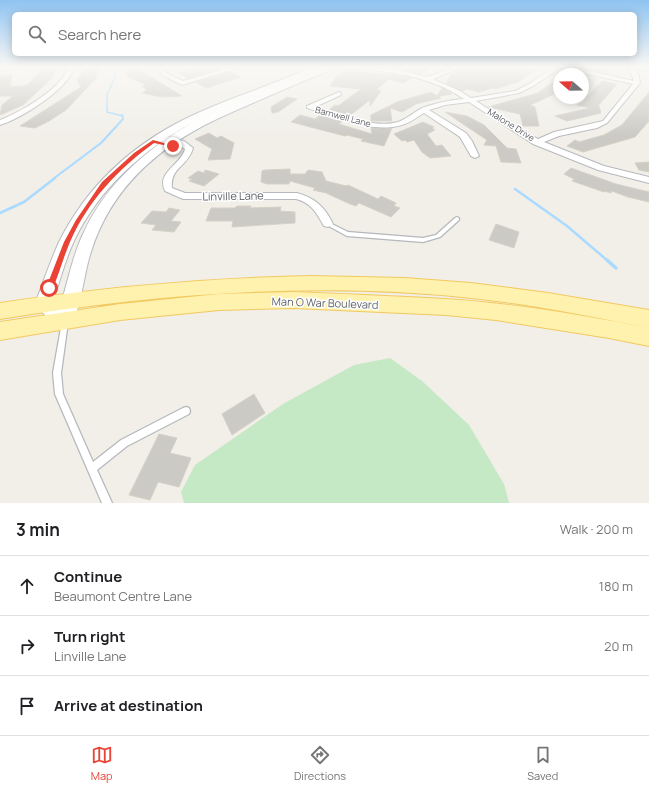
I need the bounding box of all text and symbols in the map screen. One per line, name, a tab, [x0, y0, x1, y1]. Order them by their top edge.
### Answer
search box	[12, 12, 637, 56]
icon: search	[26, 23, 48, 45]
text: Search here	[58, 24, 141, 45]
north arrow	[553, 68, 589, 104]
street label: Barnwell Lane	[314, 103, 372, 130]
street label: Malone Drive	[485, 105, 537, 144]
route end	[164, 137, 182, 155]
street label: Linville Lane	[202, 187, 264, 204]
route start	[40, 279, 58, 297]
street label: Man O War Boulevard	[271, 293, 379, 312]
text: 3 min	[16, 518, 60, 541]
text: Walk · 200 m	[560, 520, 633, 538]
text: Continue	[54, 566, 122, 587]
icon: ahead	[16, 575, 38, 597]
text: 180 m	[599, 577, 633, 595]
text: Beaumont Centre Lane	[54, 587, 192, 605]
text: Turn right	[54, 626, 125, 647]
icon: right	[16, 635, 38, 657]
text: 20 m	[604, 637, 633, 655]
text: Linville Lane	[54, 647, 126, 665]
icon: arrive	[16, 695, 38, 717]
text: Arrive at destination	[54, 695, 203, 716]
tab: Map	[91, 744, 113, 783]
tab: Directions	[294, 744, 346, 783]
tab: Saved	[527, 744, 558, 783]

